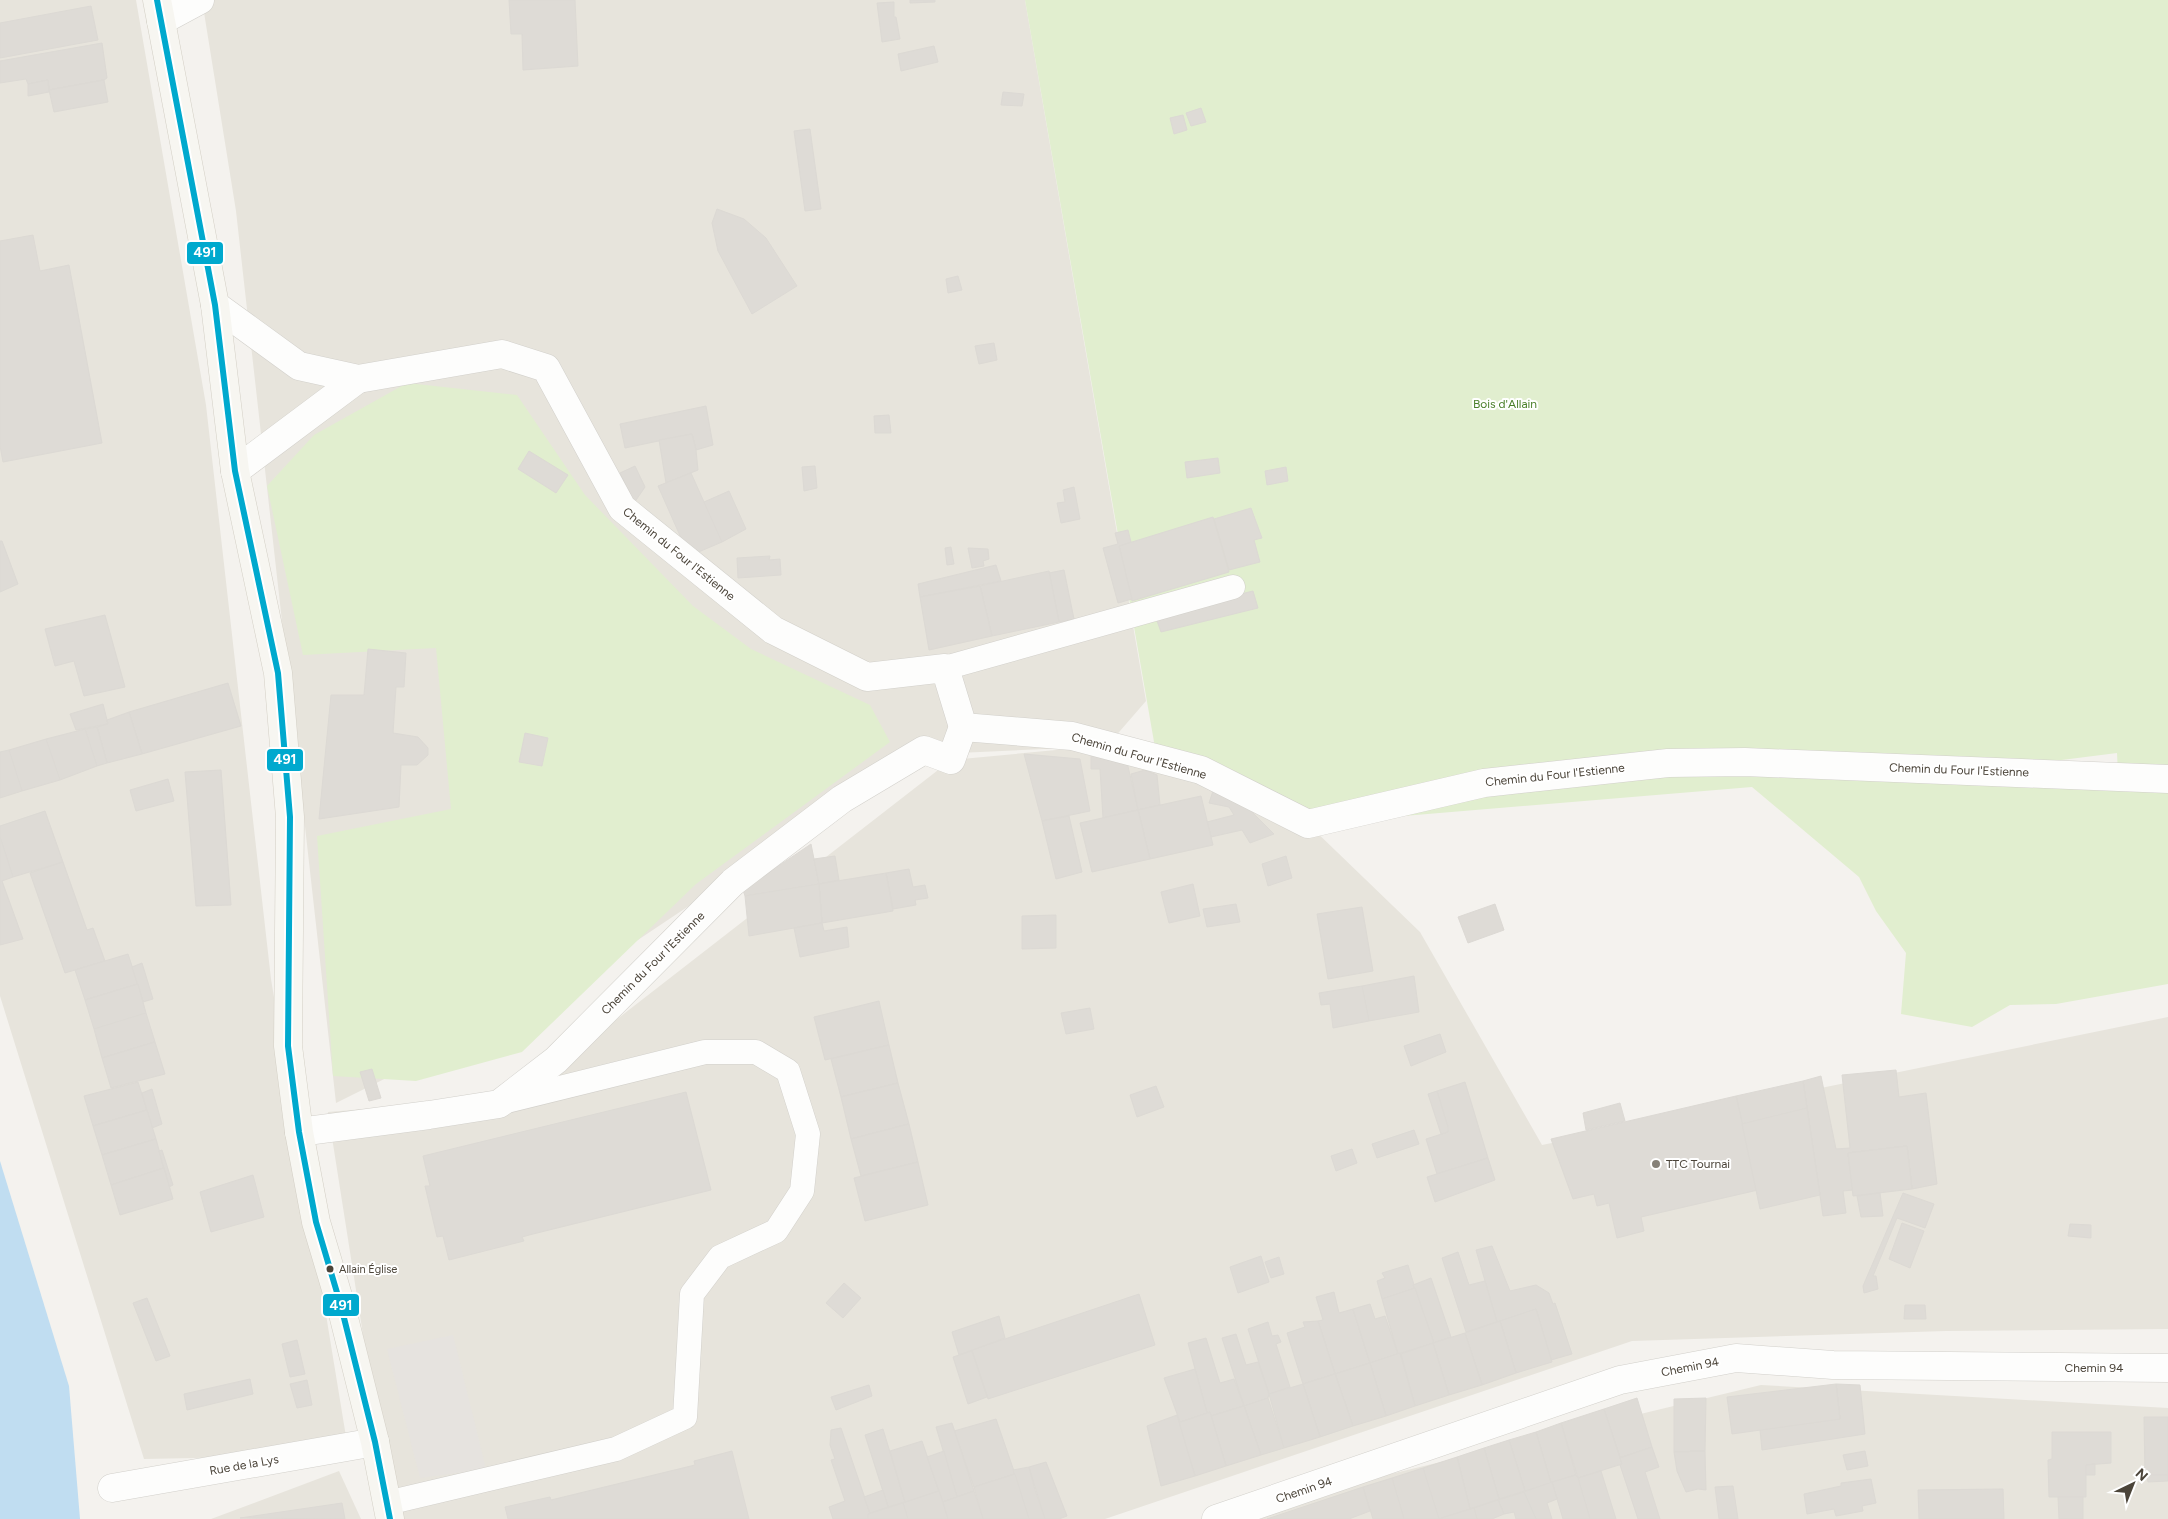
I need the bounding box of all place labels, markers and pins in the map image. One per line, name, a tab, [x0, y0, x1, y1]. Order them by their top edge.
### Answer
place label: TTC Tournai	[1666, 1157, 1730, 1171]
marker: TTC Tournai	[1650, 1158, 1662, 1170]
place label: Allain Église	[339, 1263, 397, 1276]
marker: Allain Église	[325, 1264, 335, 1274]

